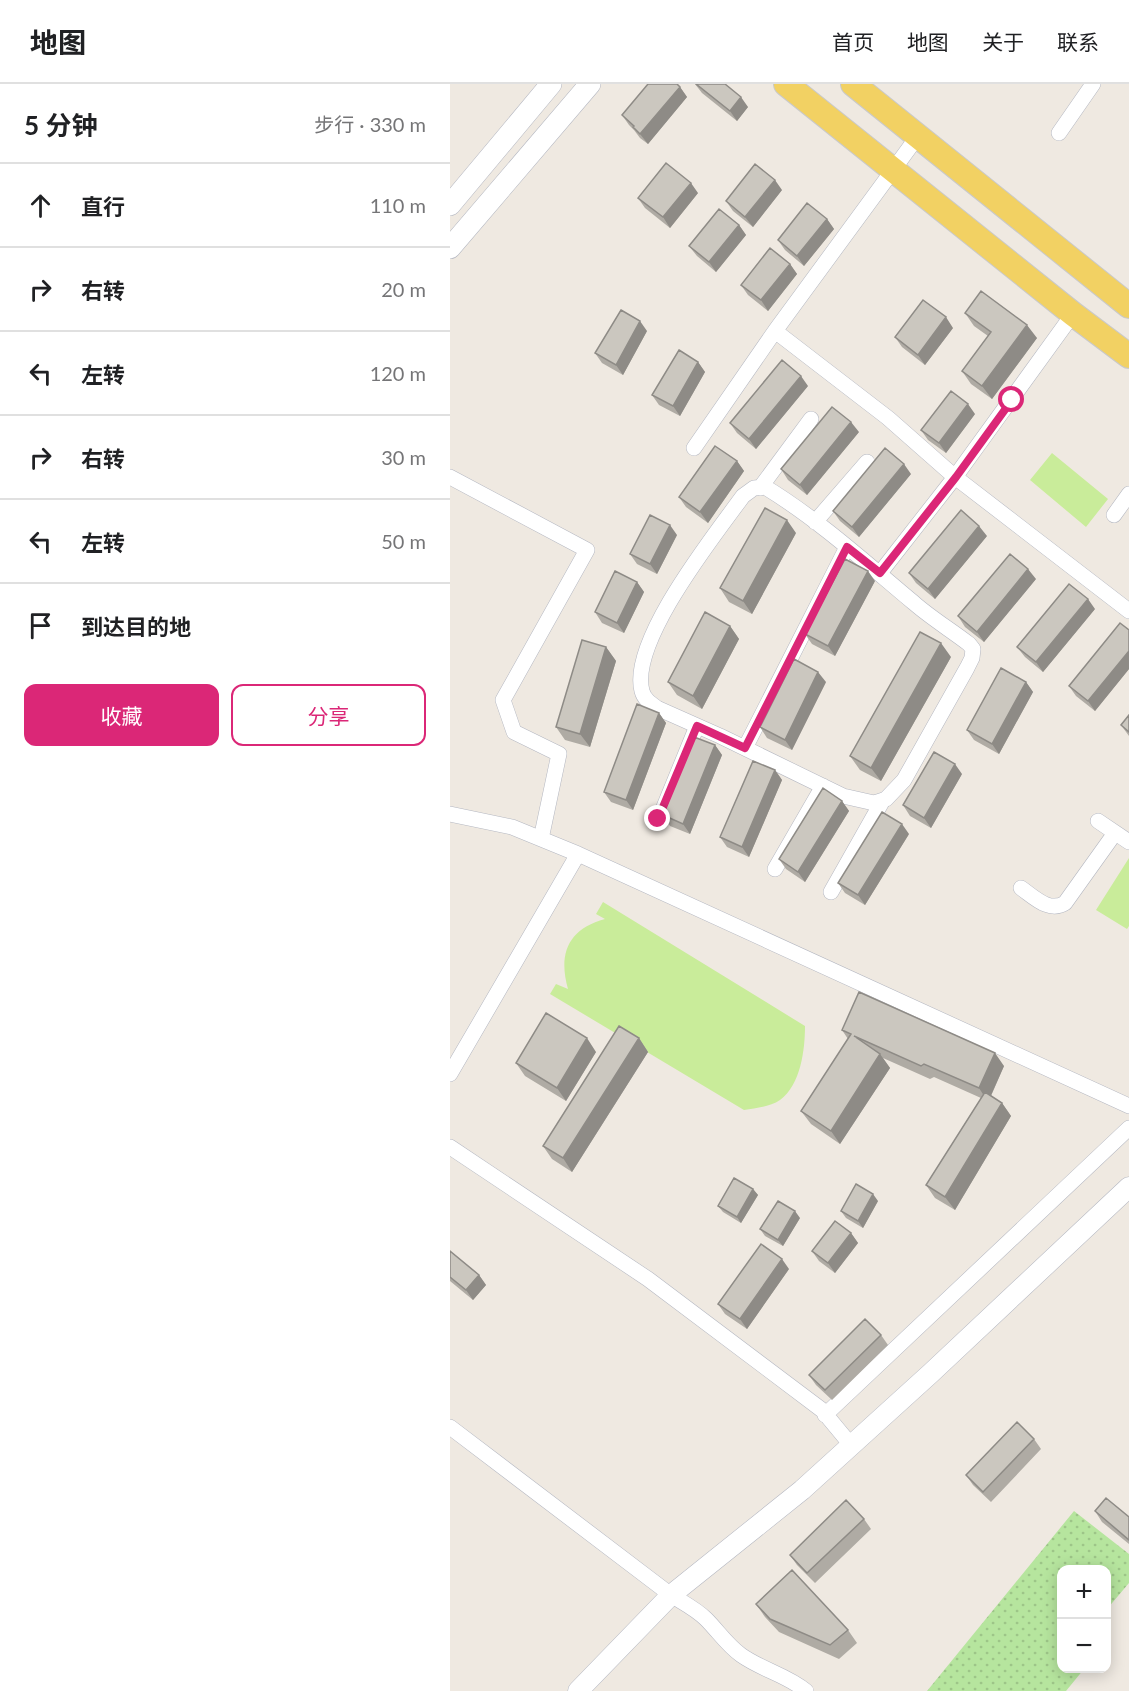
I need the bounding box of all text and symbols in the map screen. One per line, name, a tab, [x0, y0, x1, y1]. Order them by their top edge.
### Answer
text: 地图	[30, 25, 86, 59]
text: 首页	[832, 29, 874, 54]
text: 地图	[907, 29, 949, 54]
text: 关于	[982, 29, 1024, 54]
text: 联系	[1057, 29, 1099, 54]
text: 5 分钟	[24, 109, 97, 141]
text: 步行 · 330 m	[314, 112, 426, 136]
icon: ahead	[24, 189, 57, 222]
text: 直行	[81, 193, 125, 220]
text: 110 m	[370, 193, 426, 217]
icon: right	[24, 273, 57, 306]
text: 右转	[81, 277, 125, 304]
text: 20 m	[381, 277, 426, 301]
icon: left	[24, 357, 57, 390]
text: 左转	[81, 361, 125, 388]
text: 120 m	[370, 361, 426, 385]
route start	[998, 386, 1024, 412]
icon: right	[24, 441, 57, 474]
text: 右转	[81, 445, 125, 472]
text: 30 m	[381, 445, 426, 469]
icon: left	[24, 525, 57, 558]
text: 左转	[81, 529, 125, 556]
text: 50 m	[381, 529, 426, 553]
icon: arrive	[24, 609, 57, 642]
text: 到达目的地	[81, 613, 191, 640]
button: 收藏	[24, 684, 219, 746]
button: 分享	[231, 684, 426, 746]
route end	[644, 805, 670, 831]
map controls	[1057, 1565, 1111, 1673]
button: +	[1057, 1565, 1111, 1619]
button: −	[1057, 1619, 1111, 1673]

